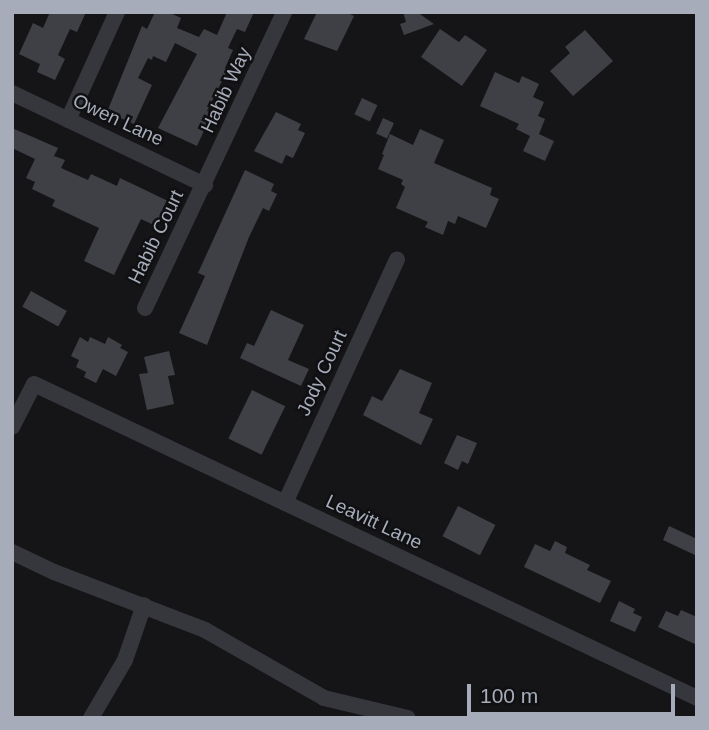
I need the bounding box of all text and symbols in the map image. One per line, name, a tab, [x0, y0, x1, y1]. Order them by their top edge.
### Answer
street label: Habib Way	[196, 43, 256, 137]
street label: Owen Lane	[69, 89, 167, 151]
street label: Habib Court	[124, 186, 188, 288]
street label: Jody Court	[292, 327, 352, 419]
street label: Leavitt Lane	[322, 490, 426, 554]
scale bar	[471, 670, 679, 714]
text: 100 m	[480, 684, 538, 707]

